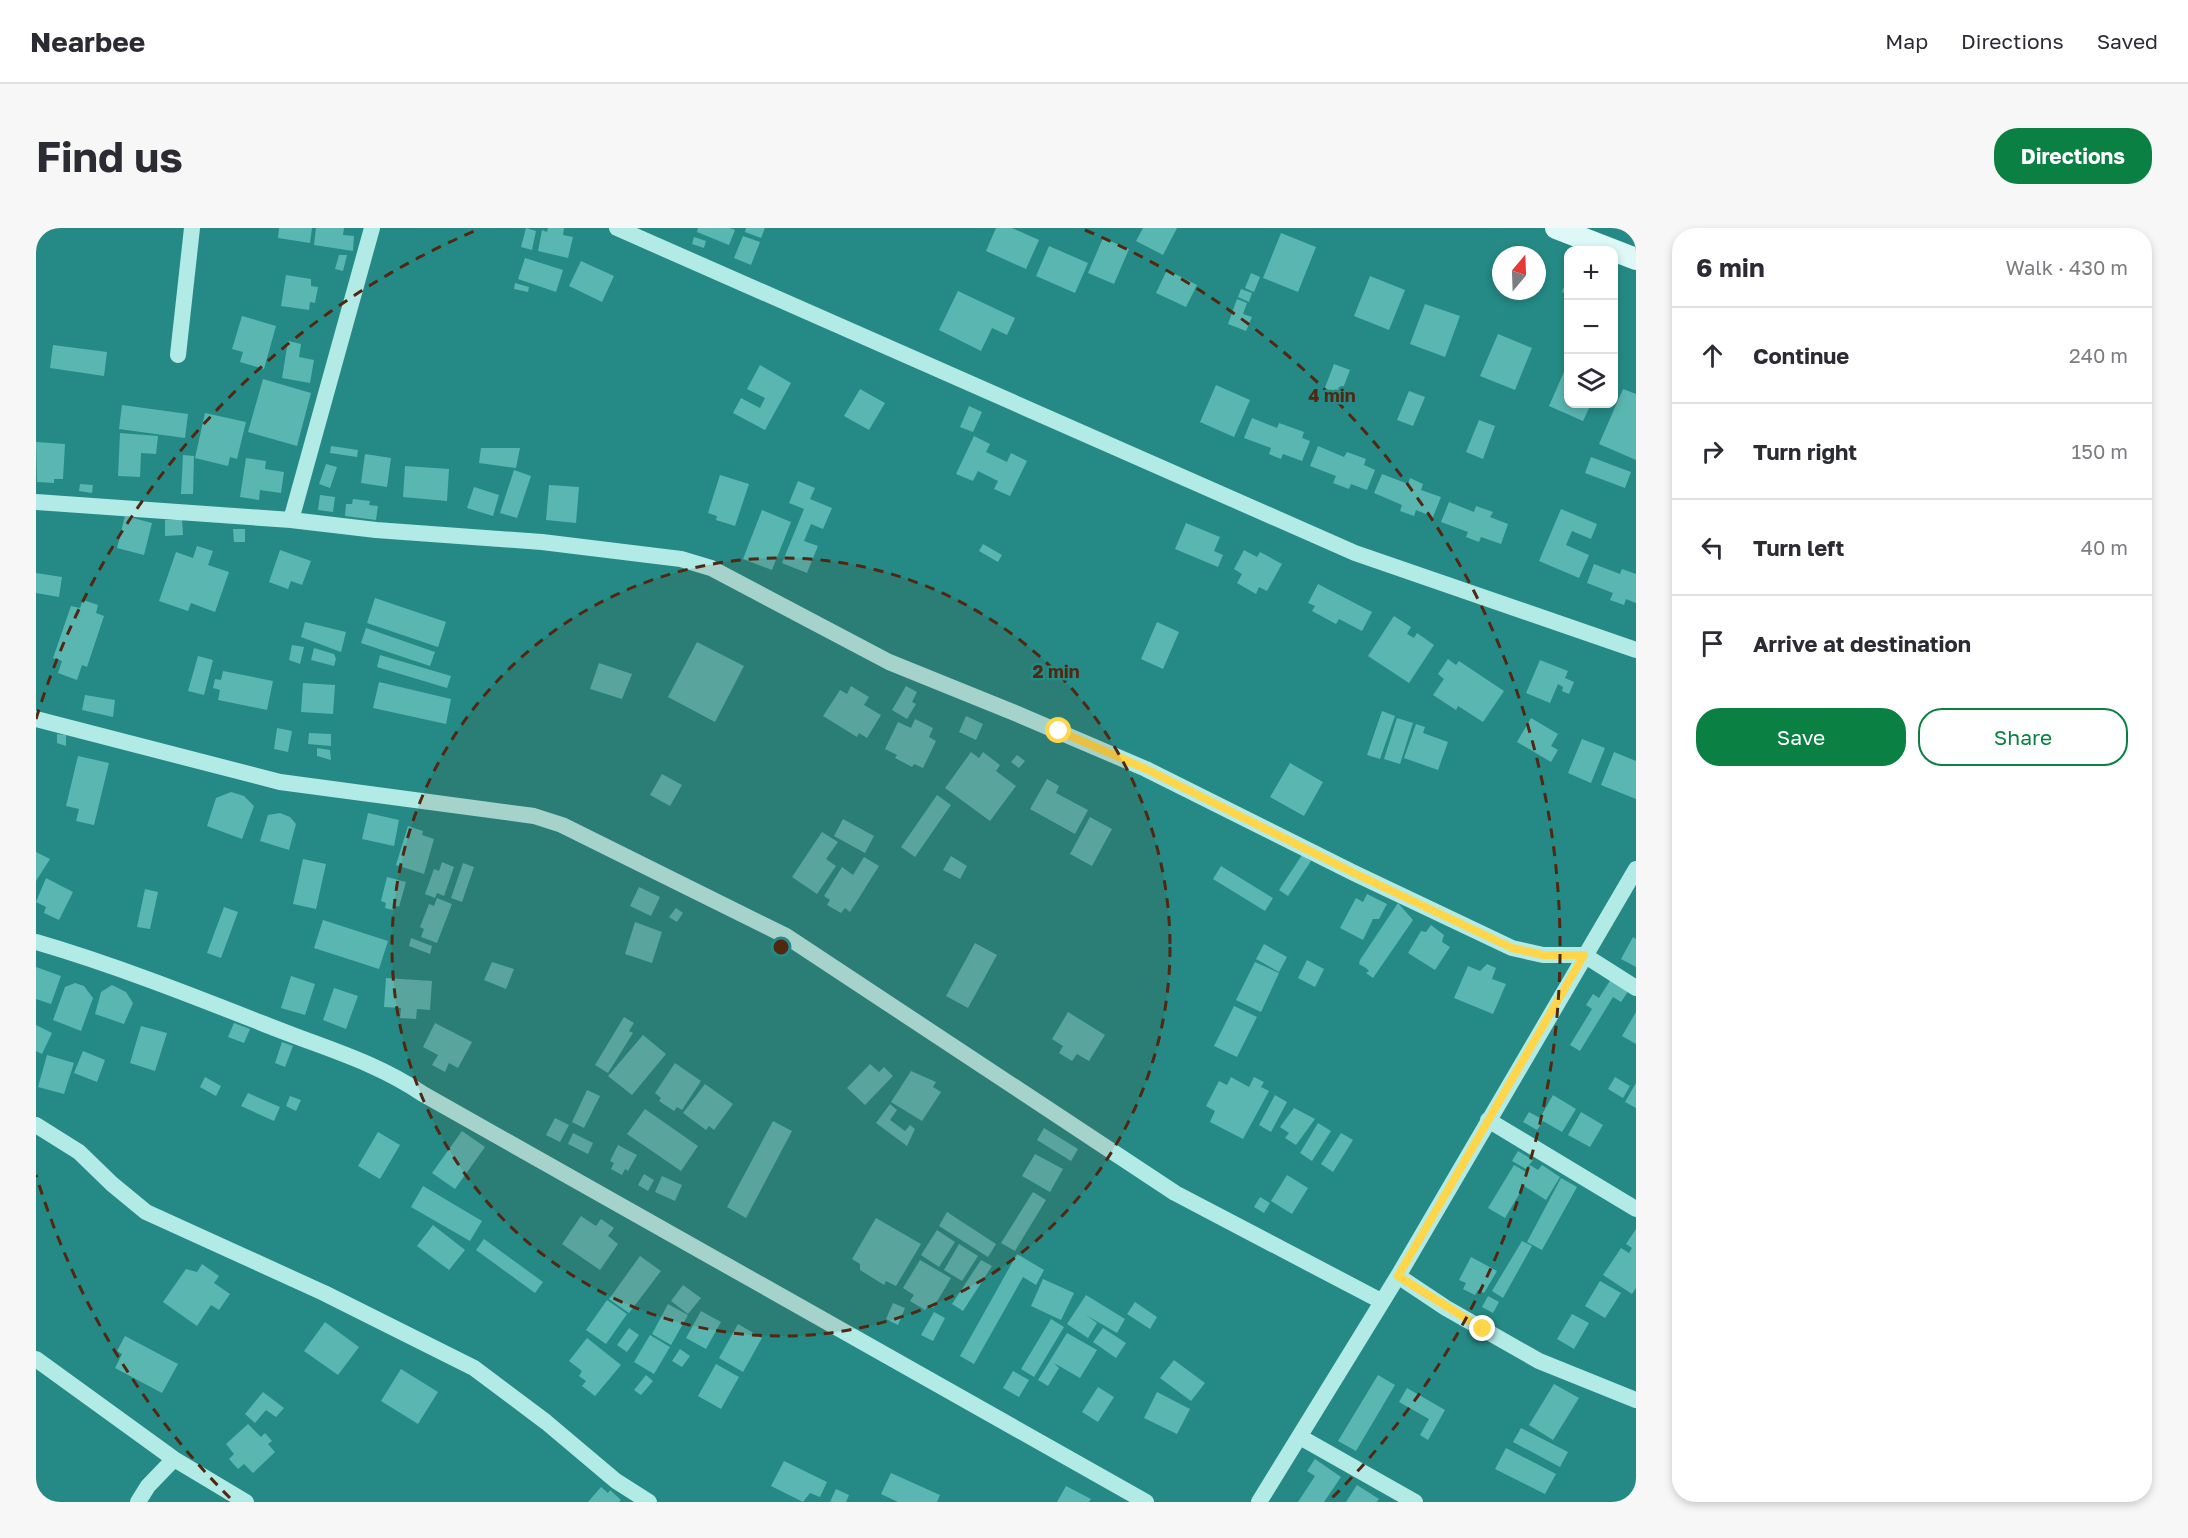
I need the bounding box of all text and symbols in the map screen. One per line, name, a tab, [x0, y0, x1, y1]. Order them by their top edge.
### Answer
text: Nearbee	[30, 25, 145, 58]
text: Map	[1885, 28, 1928, 54]
text: Directions	[1961, 28, 2064, 54]
text: Saved	[2097, 28, 2158, 54]
button: Directions	[1994, 128, 2152, 184]
text: Find us	[36, 131, 183, 181]
north arrow	[1492, 246, 1546, 300]
map controls	[1564, 246, 1618, 408]
button: +	[1564, 246, 1618, 300]
text: 6 min	[1696, 252, 1765, 283]
text: Walk · 430 m	[2006, 255, 2128, 279]
button: −	[1564, 300, 1618, 354]
icon: ahead	[1696, 339, 1729, 372]
text: Continue	[1753, 342, 1849, 369]
text: 240 m	[2069, 343, 2128, 367]
button: layers	[1564, 354, 1618, 408]
text: 4 min	[1308, 384, 1356, 406]
icon: right	[1696, 435, 1729, 468]
text: Turn right	[1753, 438, 1857, 465]
text: 150 m	[2072, 439, 2128, 463]
icon: left	[1696, 531, 1729, 564]
text: Turn left	[1753, 534, 1844, 561]
text: 40 m	[2081, 535, 2128, 559]
icon: arrive	[1696, 627, 1729, 660]
text: Arrive at destination	[1753, 630, 1971, 657]
text: 2 min	[1032, 660, 1080, 682]
button: Save	[1696, 708, 1906, 766]
button: Share	[1918, 708, 2128, 766]
route start	[1045, 717, 1071, 743]
centre of rings	[771, 937, 791, 957]
route end	[1469, 1315, 1495, 1341]

